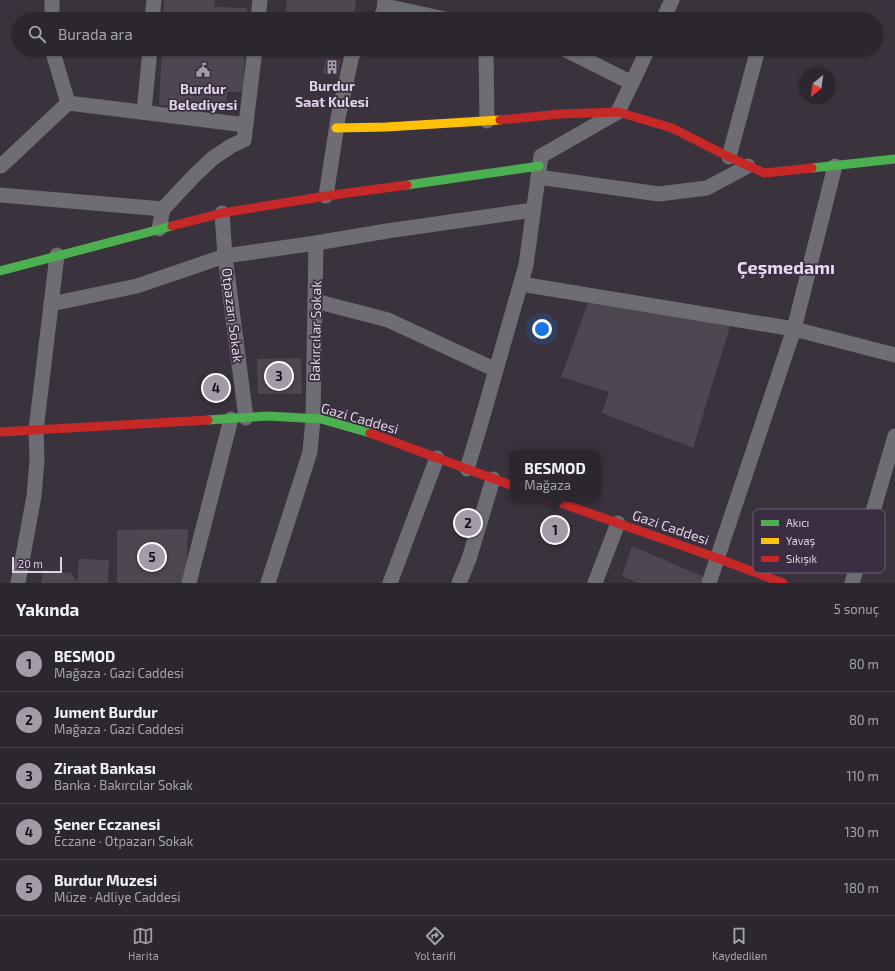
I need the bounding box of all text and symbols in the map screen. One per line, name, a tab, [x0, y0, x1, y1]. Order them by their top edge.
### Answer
search box	[12, 12, 883, 56]
icon: search	[26, 23, 48, 45]
text: Burada ara	[58, 25, 133, 43]
building icon: Burdur Saat Kulesi	[324, 59, 340, 75]
public building icon: Burdur Belediyesi	[195, 62, 211, 78]
north arrow	[799, 68, 835, 104]
place label: Burdur Saat Kulesi	[295, 77, 369, 110]
place label: Burdur Belediyesi	[169, 80, 237, 113]
district label: Çeşmedamı	[737, 256, 835, 279]
street label: Otpazarı Sokak	[219, 267, 247, 363]
street label: Bakırcılar Sokak	[306, 280, 324, 382]
your location	[532, 319, 552, 339]
pin: 3	[266, 361, 292, 391]
pin: 4	[203, 373, 229, 403]
street label: Gazi Caddesi	[319, 399, 401, 437]
popup	[510, 450, 600, 502]
text: BESMOD	[524, 459, 586, 477]
text: Mağaza	[524, 477, 571, 493]
street label: Gazi Caddesi	[630, 506, 712, 548]
pin: 2	[455, 508, 481, 538]
legend	[753, 509, 885, 573]
pin: 1	[542, 515, 568, 545]
text: Akıcı	[786, 516, 809, 529]
text: Yavaş	[786, 534, 815, 548]
pin: 5	[139, 542, 165, 572]
text: Sıkışık	[786, 552, 818, 566]
scale bar	[12, 555, 62, 574]
text: 20 m	[18, 557, 43, 570]
text: Yakında	[16, 599, 79, 619]
text: 5 sonuç	[834, 601, 879, 617]
text: BESMOD	[54, 647, 115, 665]
text: 1	[26, 656, 32, 672]
text: 80 m	[849, 656, 879, 672]
text: Mağaza · Gazi Caddesi	[54, 665, 184, 681]
text: Jument Burdur	[54, 703, 158, 721]
text: 2	[25, 712, 33, 728]
text: 80 m	[849, 712, 879, 728]
text: Mağaza · Gazi Caddesi	[54, 721, 184, 737]
text: Ziraat Bankası	[54, 759, 156, 777]
text: 3	[25, 768, 33, 784]
text: 110 m	[847, 768, 879, 784]
text: Banka · Bakırcılar Sokak	[54, 777, 193, 793]
text: Şener Eczanesi	[54, 815, 160, 833]
text: 4	[25, 824, 33, 840]
text: 130 m	[844, 824, 879, 840]
text: Eczane · Otpazarı Sokak	[54, 833, 193, 849]
text: Burdur Muzesi	[54, 871, 157, 889]
text: 5	[25, 880, 33, 896]
text: 180 m	[844, 880, 879, 896]
text: Müze · Adliye Caddesi	[54, 889, 181, 905]
tab: Harita	[128, 925, 159, 962]
tab: Yol tarifi	[415, 925, 456, 962]
tab: Kaydedilen	[712, 925, 767, 962]

